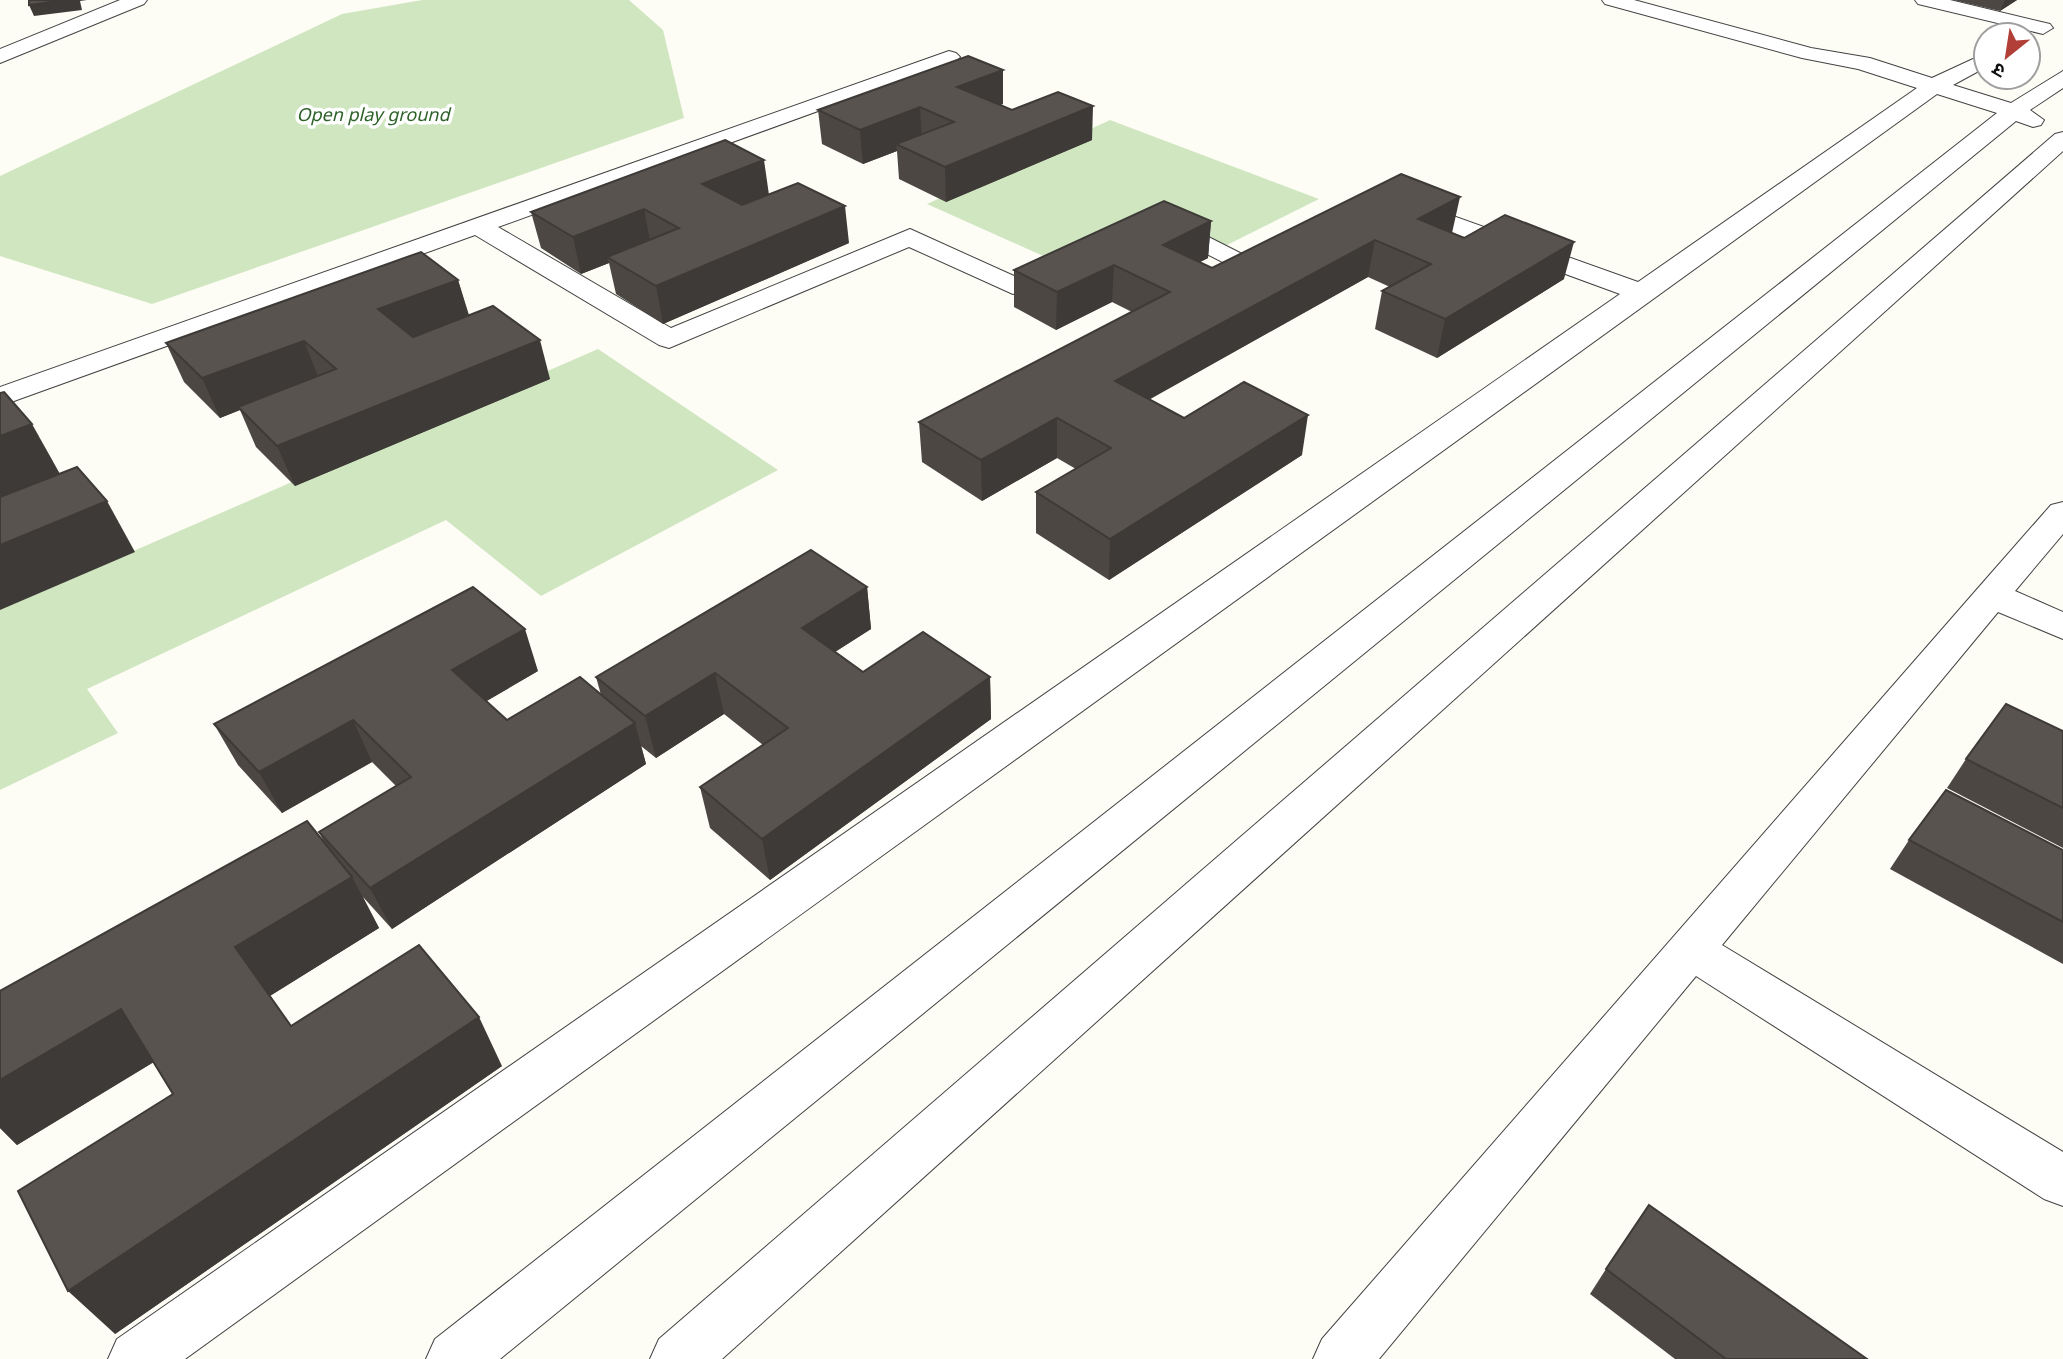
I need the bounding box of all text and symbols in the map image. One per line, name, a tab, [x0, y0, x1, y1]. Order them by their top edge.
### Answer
north arrow	[1972, 21, 2042, 91]
text: उ	[1988, 55, 2011, 82]
park label: Open play ground	[296, 105, 451, 128]

